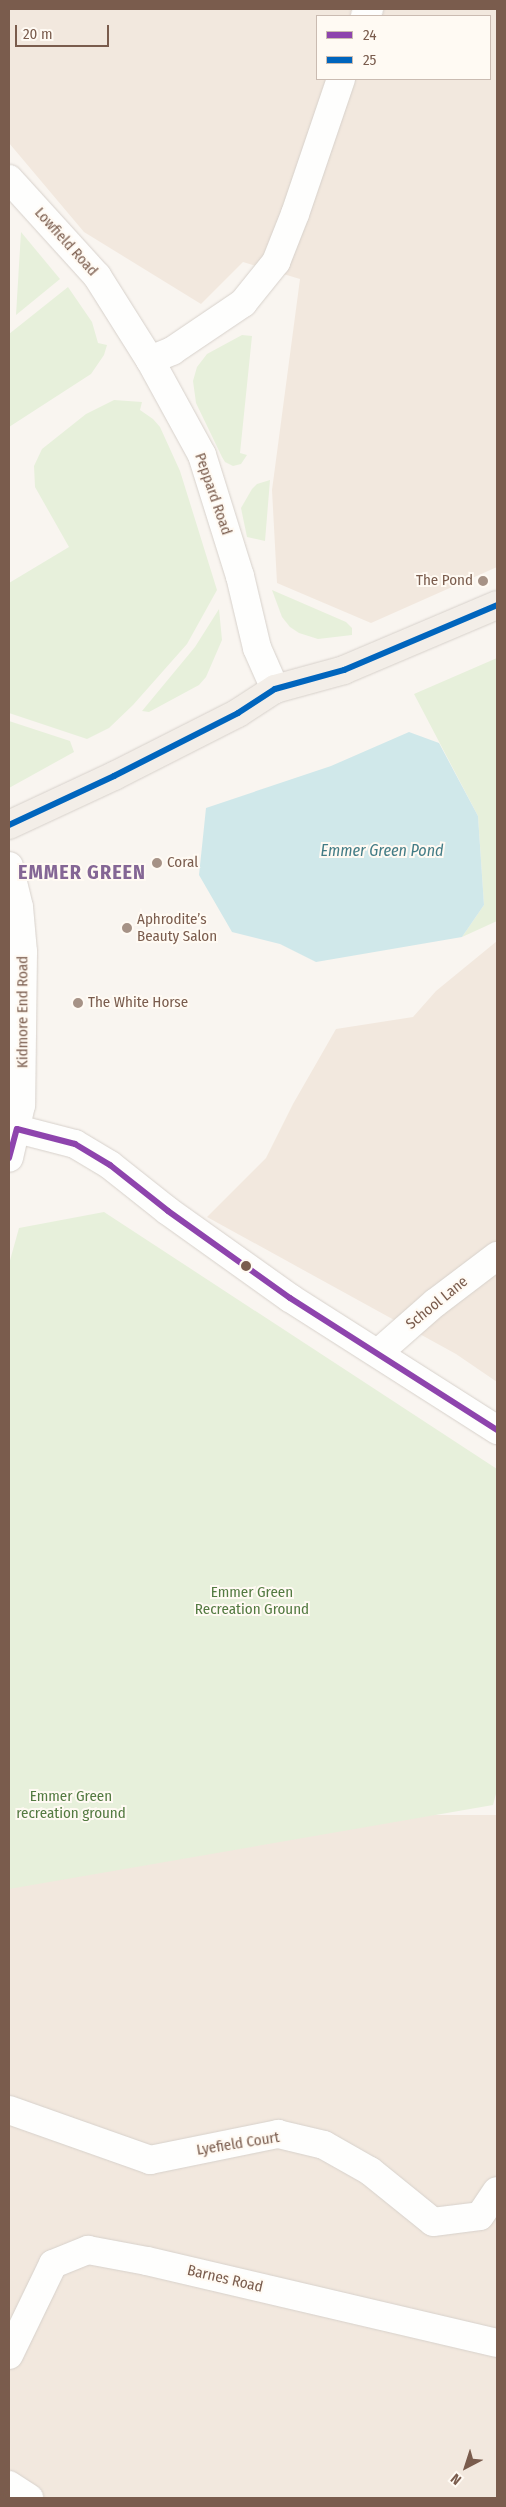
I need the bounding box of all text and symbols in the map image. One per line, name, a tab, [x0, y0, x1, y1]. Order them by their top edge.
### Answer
scale bar	[18, 15, 111, 47]
legend	[316, 15, 491, 80]
text: 20 m	[23, 25, 53, 43]
text: 24	[363, 26, 377, 44]
text: 25	[363, 51, 377, 69]
street label: Lowfield Road	[31, 204, 101, 280]
street label: Peppard Road	[191, 451, 235, 537]
place label: The Pond	[416, 572, 473, 590]
marker: The Pond	[477, 575, 489, 587]
water label: Emmer Green Pond	[321, 841, 443, 861]
place label: Coral	[167, 854, 198, 872]
marker: Coral	[151, 857, 163, 869]
district label: EMMER GREEN	[17, 860, 147, 884]
place label: Aphrodite’s Beauty Salon	[137, 910, 217, 945]
marker: Aphrodite’s Beauty Salon	[121, 922, 133, 934]
street label: Kidmore End Road	[14, 956, 32, 1068]
place label: The White Horse	[88, 994, 188, 1012]
marker: The White Horse	[72, 997, 84, 1009]
unlabelled marker	[241, 1261, 251, 1271]
street label: School Lane	[402, 1273, 472, 1333]
park label: Emmer Green Recreation Ground	[195, 1583, 309, 1618]
park label: Emmer Green recreation ground	[16, 1787, 126, 1822]
street label: Lyefield Court	[195, 2129, 281, 2159]
street label: Barnes Road	[185, 2262, 265, 2296]
north arrow	[441, 2442, 491, 2492]
text: N	[447, 2470, 465, 2488]

